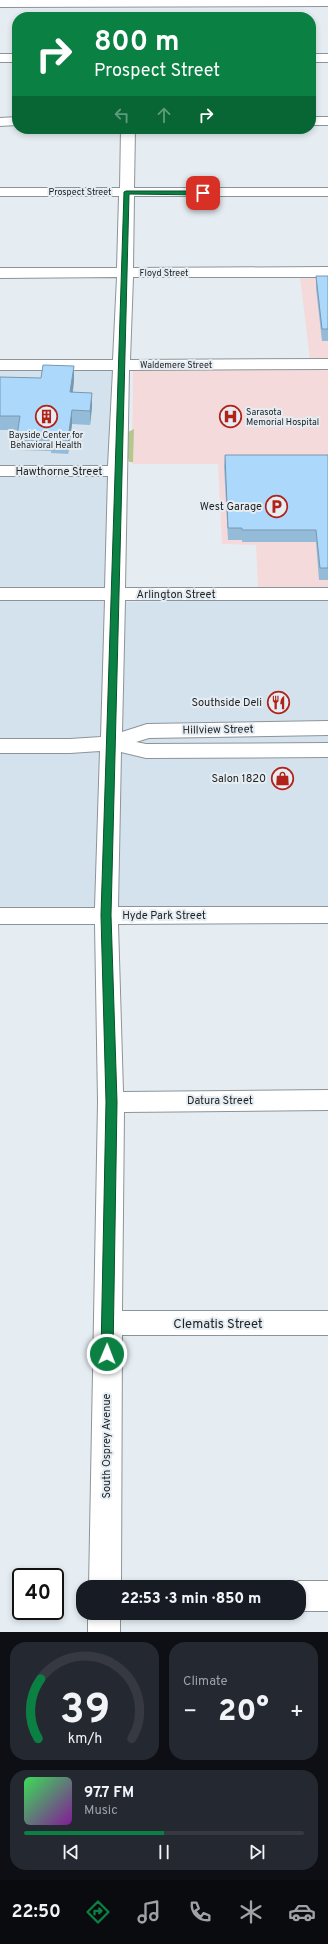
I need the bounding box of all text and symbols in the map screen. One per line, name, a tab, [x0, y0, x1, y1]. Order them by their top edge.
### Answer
text: 800 m	[94, 25, 180, 61]
icon: right	[28, 28, 80, 80]
text: Prospect Street	[94, 60, 220, 83]
icon: left	[111, 104, 133, 126]
icon: ahead	[153, 104, 175, 126]
icon: right	[195, 104, 217, 126]
pin	[186, 176, 220, 210]
icon: arrive	[192, 182, 214, 204]
street label: Prospect Street	[48, 187, 112, 198]
street label: Floyd Street	[139, 268, 189, 279]
street label: Waldemere Street	[140, 360, 212, 371]
building icon: Bayside Center for Behavioral Health	[33, 403, 59, 429]
hospital icon: Sarasota Memorial Hospital	[217, 404, 243, 430]
place label: Sarasota Memorial Hospital	[246, 407, 319, 428]
place label: Bayside Center for Behavioral Health	[9, 430, 84, 451]
street label: Hawthorne Street	[16, 465, 102, 479]
parking icon: West Garage	[264, 493, 290, 519]
place label: West Garage	[200, 500, 262, 514]
street label: Arlington Street	[136, 588, 216, 602]
restaurant icon: Southside Deli	[265, 689, 291, 715]
place label: Southside Deli	[192, 696, 262, 710]
street label: Hillview Street	[182, 722, 254, 738]
shop icon: Salon 1820	[269, 765, 295, 791]
place label: Salon 1820	[211, 772, 266, 786]
street label: Hyde Park Street	[122, 909, 206, 923]
street label: Datura Street	[187, 1094, 253, 1108]
street label: Clematis Street	[173, 1317, 263, 1333]
position arrow	[86, 1333, 128, 1375]
street label: South Osprey Avenue	[100, 1393, 114, 1498]
speed limit sign: 40	[12, 1568, 64, 1620]
text: 22:53 · 3 min · 850 m	[121, 1590, 261, 1609]
text: Climate	[183, 1674, 228, 1690]
text: 39	[59, 1685, 110, 1738]
text: 20°	[218, 1694, 269, 1731]
text: −	[183, 1699, 197, 1726]
text: +	[290, 1699, 304, 1726]
text: km/h	[67, 1730, 102, 1748]
text: 97.7 FM	[84, 1784, 134, 1803]
text: Music	[84, 1803, 118, 1819]
icon: previous	[60, 1841, 82, 1863]
icon: pause	[153, 1841, 175, 1863]
icon: next	[246, 1841, 268, 1863]
icon: directions	[84, 1898, 112, 1926]
icon: music	[135, 1898, 163, 1926]
icon: phone	[186, 1898, 214, 1926]
icon: climate	[237, 1898, 265, 1926]
icon: car	[288, 1898, 316, 1926]
text: 22:50	[12, 1901, 61, 1924]

